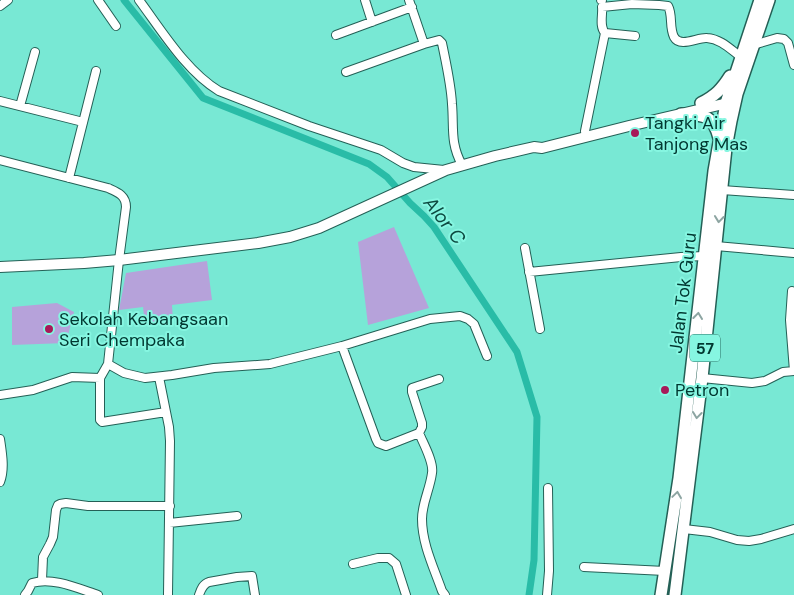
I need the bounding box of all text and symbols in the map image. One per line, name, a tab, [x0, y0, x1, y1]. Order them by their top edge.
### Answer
place label: Tangki Air Tanjong Mas	[645, 111, 748, 156]
marker: Tangki Air Tanjong Mas	[629, 127, 641, 139]
water label: Alor C	[417, 190, 471, 250]
one-way arrow	[714, 215, 725, 223]
street label: Jalan Tok Guru	[664, 231, 702, 355]
place label: Sekolah Kebangsaan Seri Chempaka	[59, 307, 228, 352]
one-way arrow	[692, 312, 703, 320]
marker: Sekolah Kebangsaan Seri Chempaka	[43, 323, 55, 335]
road number: 57	[690, 334, 720, 362]
place label: Petron	[675, 378, 729, 402]
marker: Petron	[659, 384, 671, 396]
one-way arrow	[692, 412, 703, 420]
one-way arrow	[671, 491, 681, 499]

